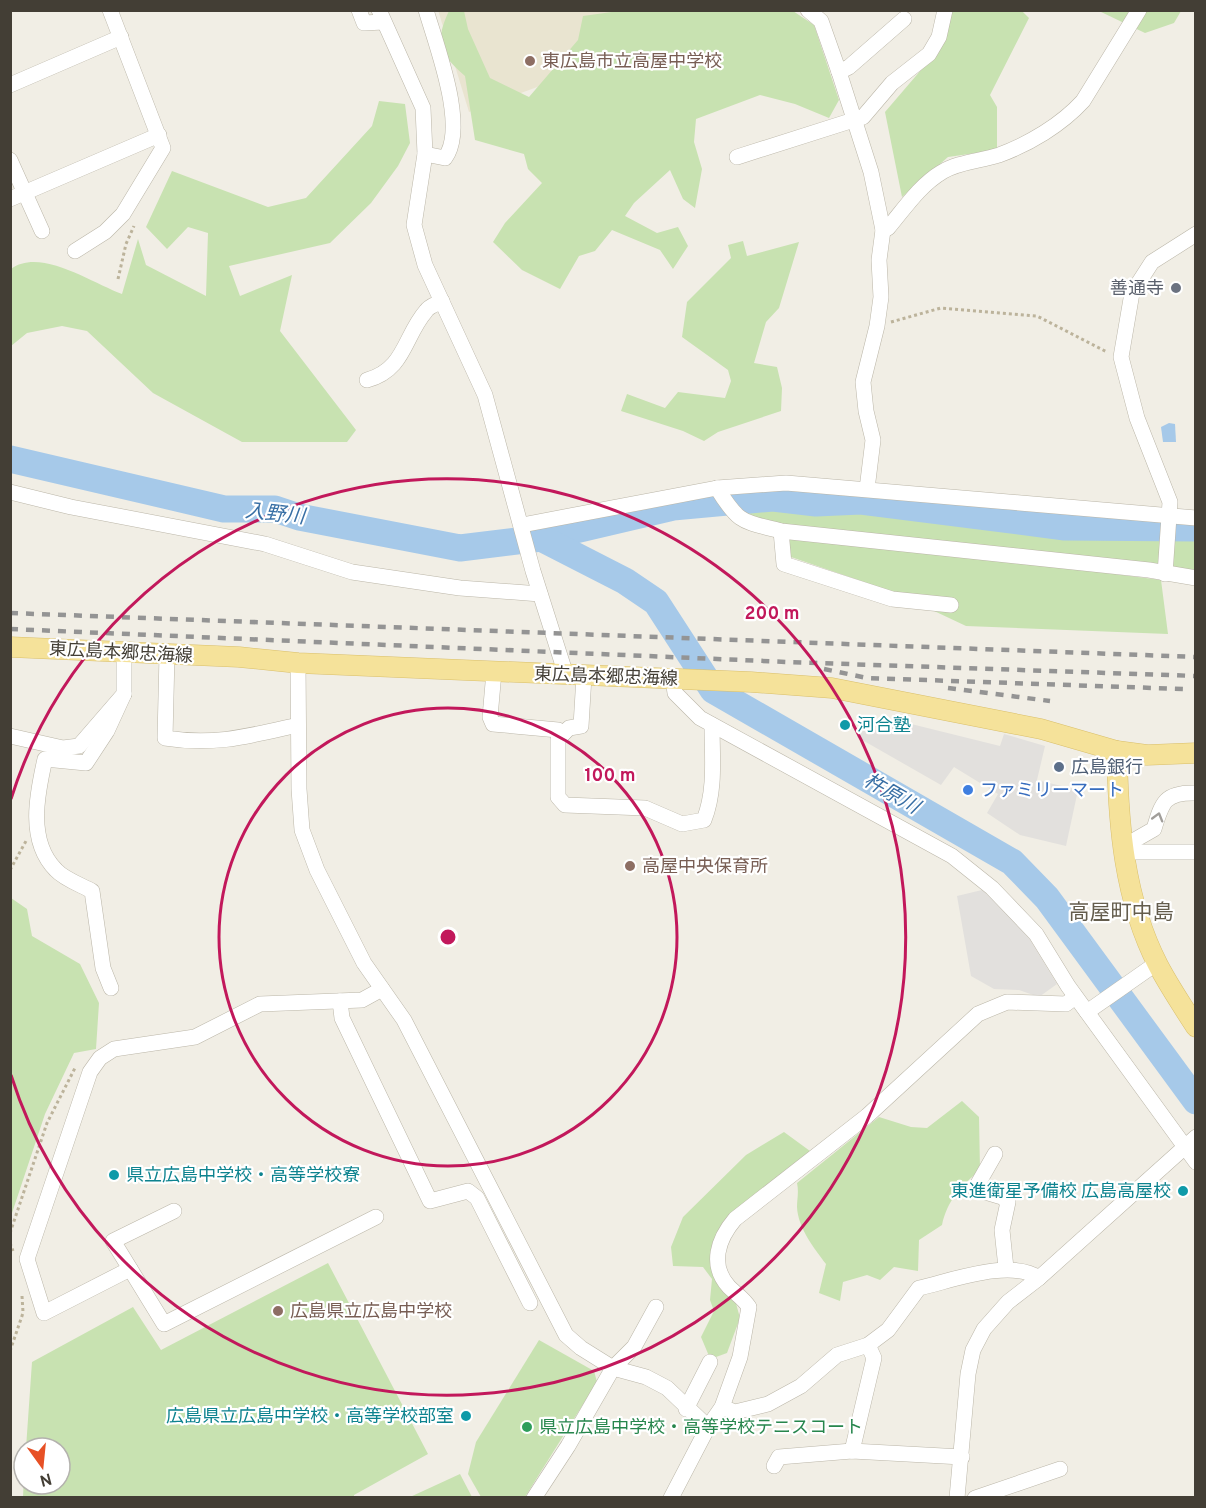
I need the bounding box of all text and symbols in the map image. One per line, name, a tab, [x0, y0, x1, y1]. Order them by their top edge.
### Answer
place label: 東広島市立高屋中学校	[542, 51, 722, 74]
marker: 東広島市立高屋中学校	[523, 54, 537, 68]
place label: 善通寺	[1110, 278, 1164, 301]
marker: 善通寺	[1169, 281, 1183, 295]
water label: 入野川	[244, 499, 308, 531]
text: 200 m	[744, 603, 800, 626]
street label: 東広島本郷忠海線	[48, 638, 193, 669]
street label: 東広島本郷忠海線	[534, 663, 678, 692]
place label: 河合塾	[857, 715, 911, 738]
marker: 河合塾	[838, 718, 852, 732]
place label: 広島銀行	[1071, 757, 1143, 780]
marker: 広島銀行	[1052, 760, 1066, 774]
text: 100 m	[584, 765, 636, 788]
water label: 杵原川	[859, 768, 925, 822]
place label: ファミリーマート	[980, 780, 1124, 803]
marker: ファミリーマート	[961, 783, 975, 797]
one-way arrow	[1150, 813, 1163, 823]
place label: 高屋中央保育所	[642, 856, 768, 879]
marker: 高屋中央保育所	[623, 859, 637, 873]
district label: 高屋町中島	[1069, 900, 1174, 927]
centre of rings	[438, 927, 458, 947]
place label: 県立広島中学校・高等学校寮	[126, 1165, 360, 1188]
marker: 県立広島中学校・高等学校寮	[107, 1168, 121, 1182]
place label: 東進衛星予備校 広島高屋校	[951, 1181, 1171, 1204]
marker: 東進衛星予備校 広島高屋校	[1176, 1184, 1190, 1198]
place label: 広島県立広島中学校	[290, 1301, 452, 1324]
marker: 広島県立広島中学校	[271, 1304, 285, 1318]
place label: 広島県立広島中学校・高等学校部室	[166, 1406, 454, 1429]
marker: 広島県立広島中学校・高等学校部室	[459, 1409, 473, 1423]
place label: 県立広島中学校・高等学校テニスコート	[539, 1417, 863, 1440]
marker: 県立広島中学校・高等学校テニスコート	[520, 1420, 534, 1434]
north arrow	[12, 1436, 72, 1496]
text: N	[37, 1467, 54, 1490]

